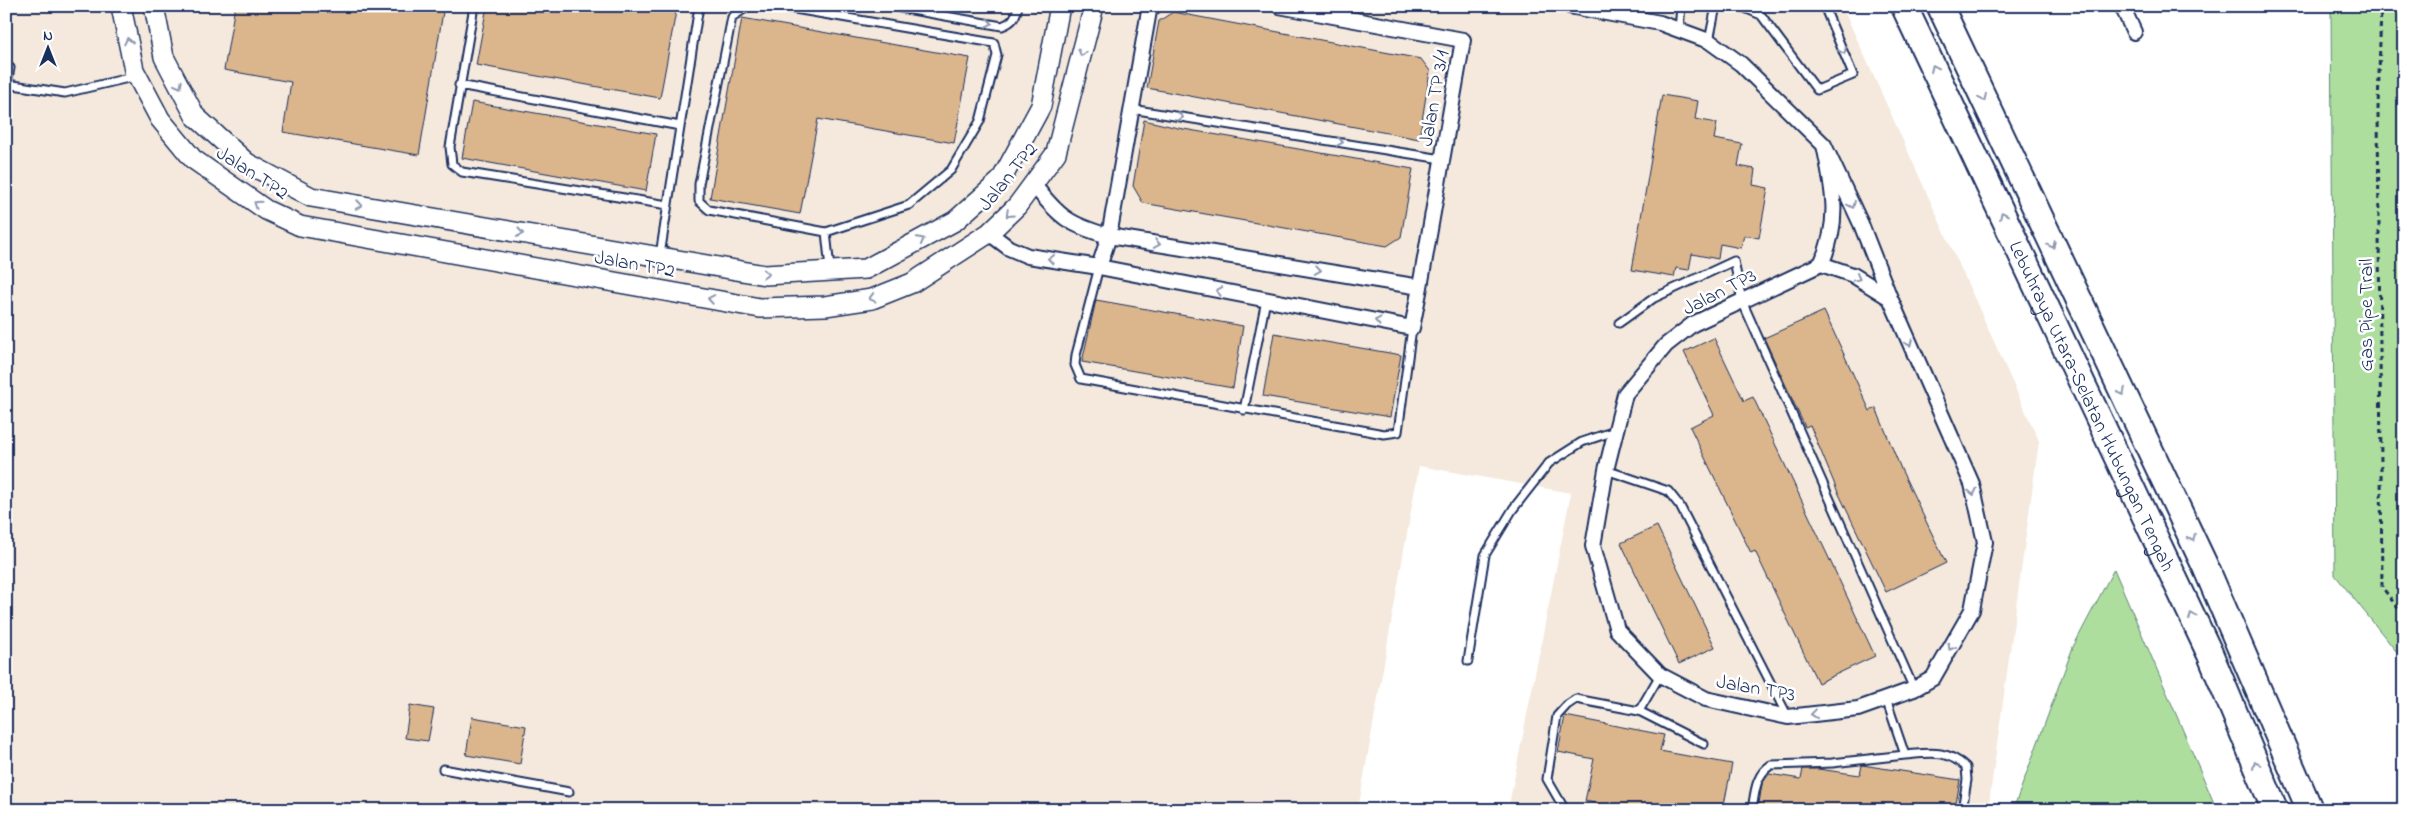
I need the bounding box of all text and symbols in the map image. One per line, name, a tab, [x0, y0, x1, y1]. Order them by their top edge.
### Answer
one-way arrow	[985, 18, 994, 28]
north arrow	[22, 22, 72, 72]
text: N	[43, 26, 53, 47]
one-way arrow	[123, 37, 134, 45]
one-way arrow	[1837, 46, 1848, 55]
street label: Jalan TP 3/1	[1413, 48, 1458, 149]
one-way arrow	[1077, 49, 1088, 58]
one-way arrow	[1929, 64, 1940, 73]
one-way arrow	[173, 80, 183, 89]
one-way arrow	[1976, 93, 1987, 102]
one-way arrow	[1175, 111, 1184, 121]
street label: Jalan TP2	[972, 137, 1046, 218]
one-way arrow	[1336, 137, 1344, 147]
street label: Jalan TP2	[210, 140, 294, 208]
one-way arrow	[355, 200, 364, 210]
one-way arrow	[1846, 200, 1856, 209]
one-way arrow	[253, 201, 263, 210]
one-way arrow	[1006, 208, 1015, 217]
one-way arrow	[1999, 211, 2009, 220]
one-way arrow	[515, 228, 524, 238]
one-way arrow	[915, 236, 924, 246]
street label: Lebuhraya Utara–Selatan Hubungan Tengah	[2000, 237, 2181, 577]
one-way arrow	[1153, 238, 1162, 248]
one-way arrow	[2046, 240, 2056, 249]
street label: Jalan TP2	[592, 244, 677, 287]
one-way arrow	[1047, 254, 1055, 265]
street label: Gas Pipe Trail	[2353, 259, 2382, 371]
street label: Jalan TP3	[1678, 262, 1762, 324]
one-way arrow	[1313, 265, 1322, 275]
one-way arrow	[762, 269, 770, 280]
one-way arrow	[1852, 272, 1861, 282]
one-way arrow	[1214, 286, 1223, 296]
one-way arrow	[867, 292, 876, 303]
one-way arrow	[706, 295, 715, 305]
one-way arrow	[1374, 317, 1382, 327]
one-way arrow	[1903, 338, 1914, 347]
one-way arrow	[2116, 386, 2126, 395]
one-way arrow	[1967, 488, 1978, 497]
one-way arrow	[2186, 533, 2197, 542]
one-way arrow	[2187, 612, 2198, 621]
one-way arrow	[1947, 641, 1957, 650]
street label: Jalan TP3	[1714, 668, 1797, 711]
one-way arrow	[1809, 708, 1817, 719]
one-way arrow	[2252, 761, 2262, 770]

